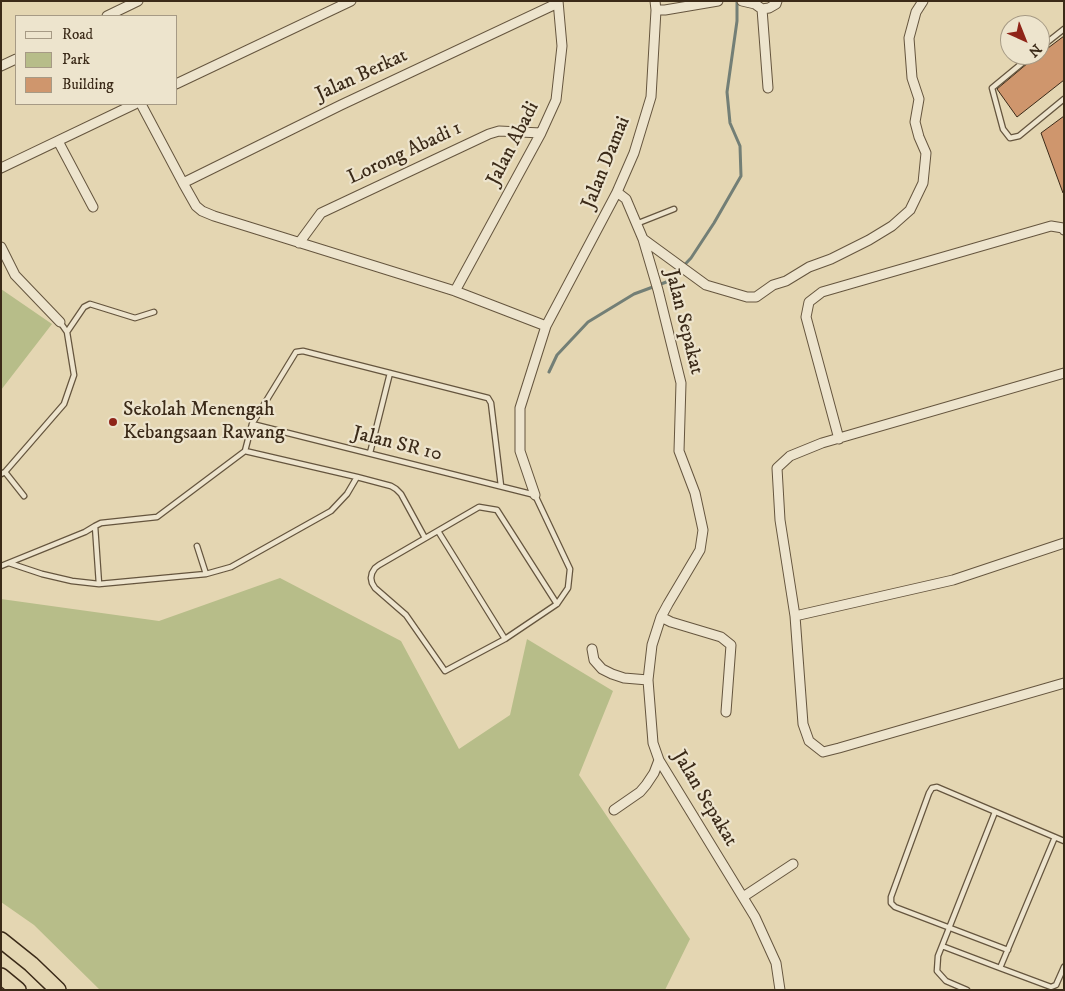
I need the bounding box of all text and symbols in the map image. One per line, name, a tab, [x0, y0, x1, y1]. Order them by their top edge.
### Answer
legend	[15, 15, 178, 105]
north arrow	[1000, 15, 1050, 65]
text: Road	[62, 25, 93, 44]
text: N	[1024, 40, 1045, 61]
street label: Jalan Berkat	[312, 44, 412, 108]
text: Park	[62, 50, 90, 69]
text: Building	[62, 75, 114, 94]
street label: Jalan Abadi	[483, 98, 545, 190]
street label: Jalan Damai	[578, 113, 636, 213]
street label: Lorong Abadi 1	[344, 117, 466, 191]
street label: Jalan Sepakat	[658, 267, 708, 377]
place label: Sekolah Menengah Kebangsaan Rawang	[123, 399, 285, 446]
marker: Sekolah Menengah Kebangsaan Rawang	[107, 416, 119, 428]
street label: Jalan SR 10	[350, 422, 444, 468]
street label: Jalan Sepakat	[666, 747, 742, 851]

